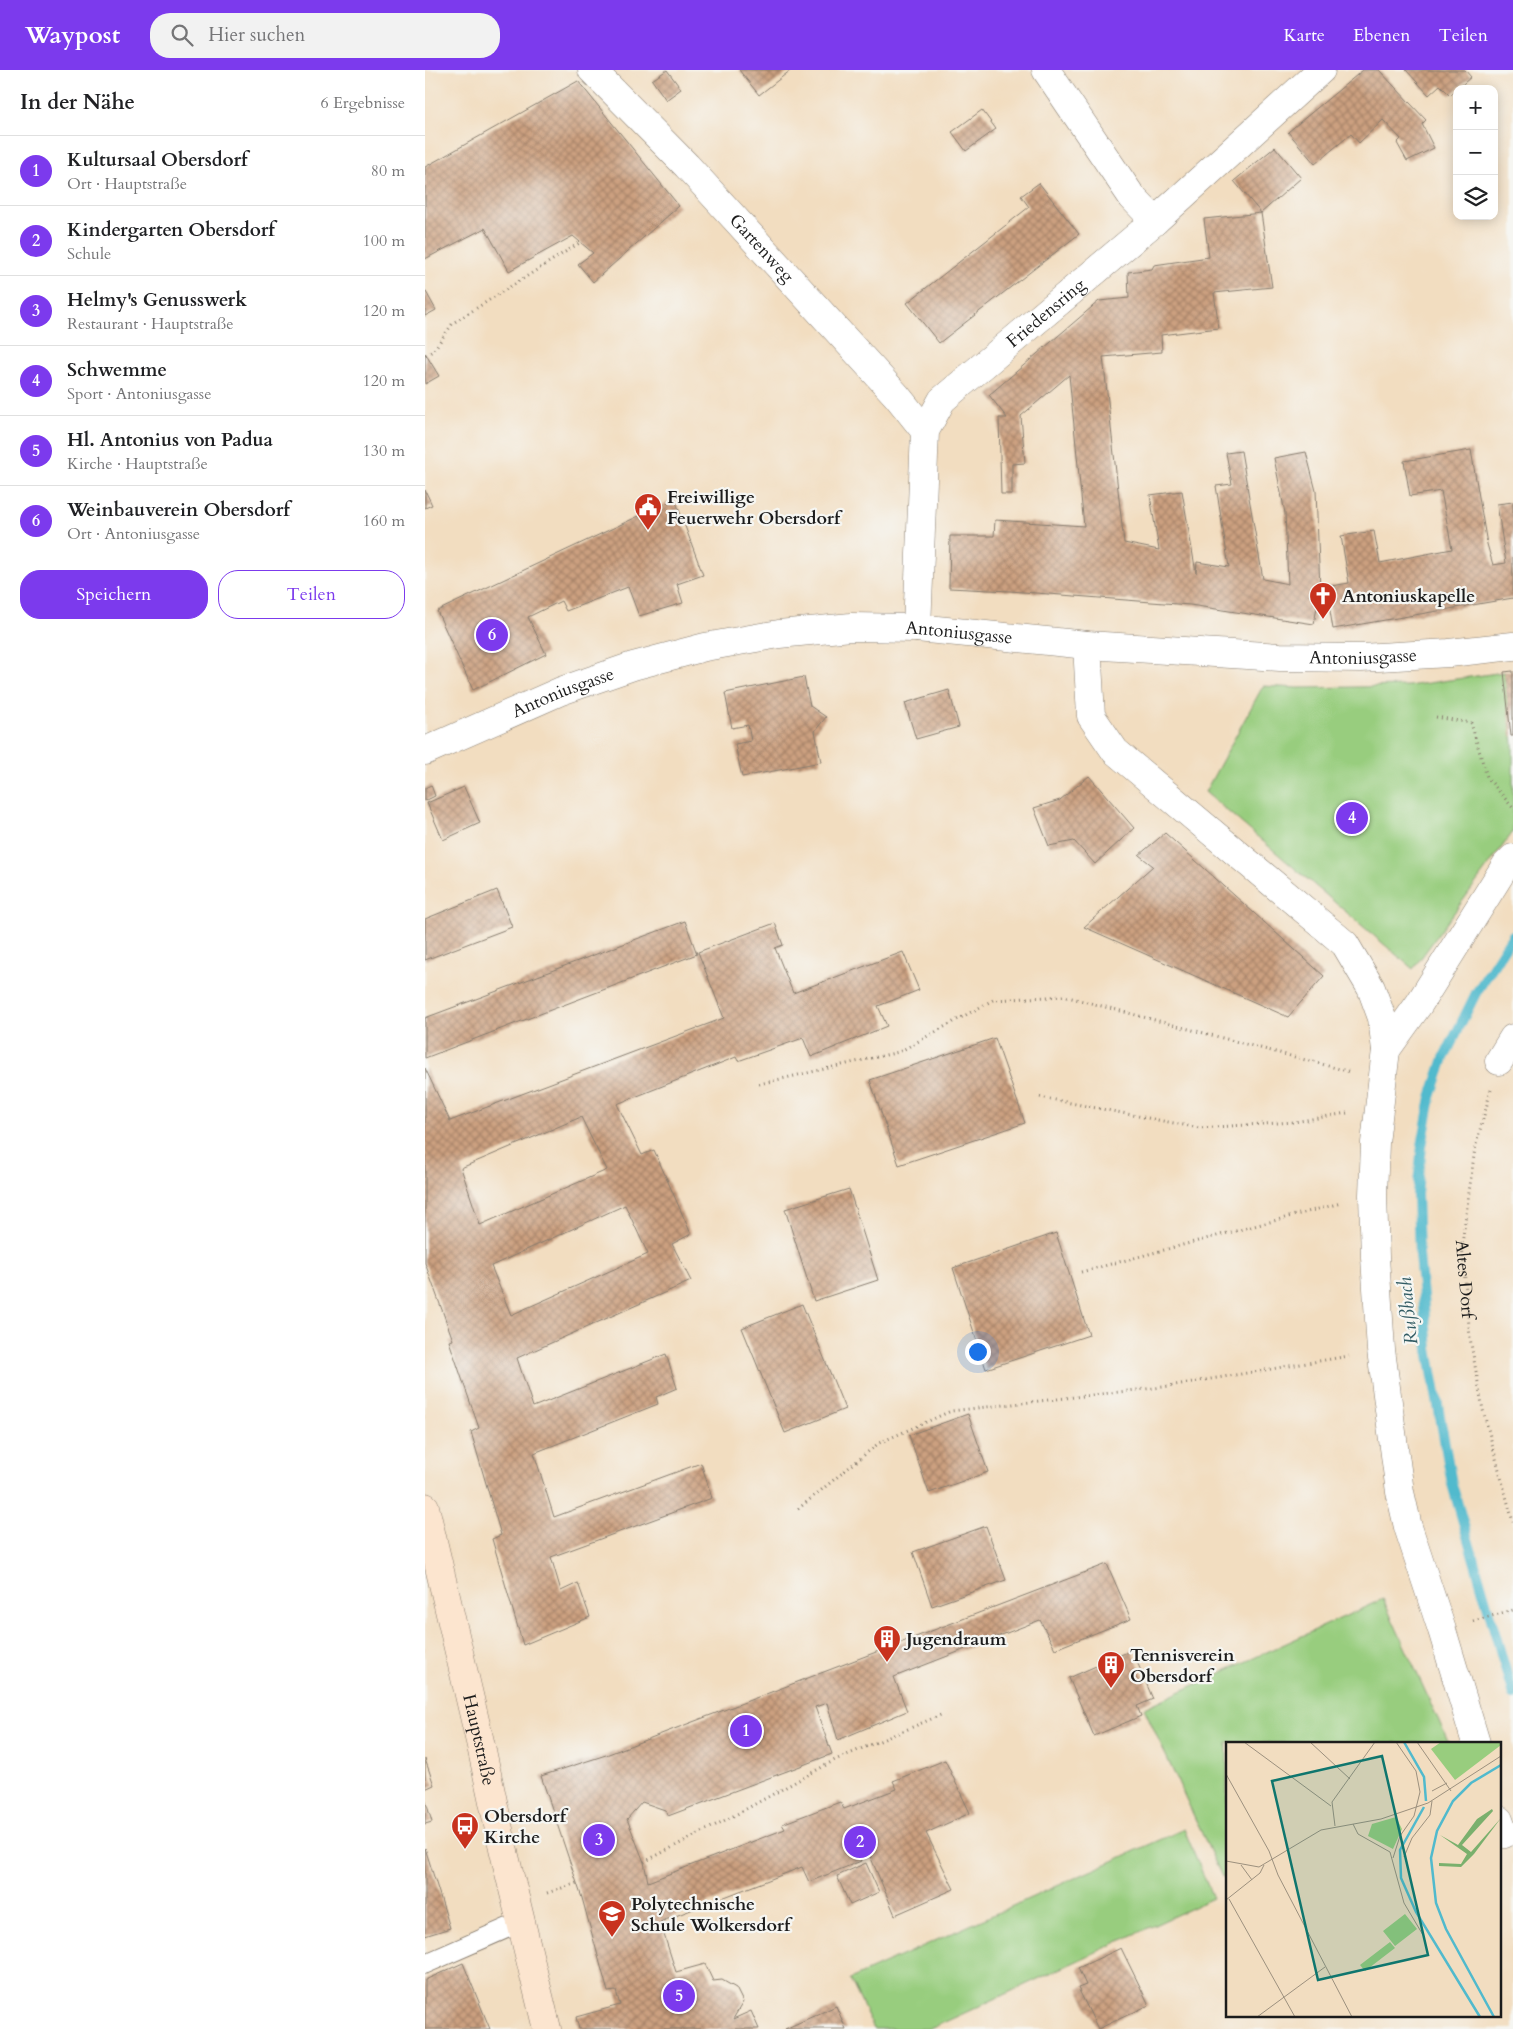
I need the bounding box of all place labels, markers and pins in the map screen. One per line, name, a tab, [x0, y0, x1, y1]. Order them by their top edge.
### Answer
place label: Freiwillige Feuerwehr Obersdorf	[667, 485, 843, 531]
public building icon: Freiwillige Feuerwehr Obersdorf	[633, 492, 663, 531]
church icon: Antoniuskapelle	[1308, 581, 1338, 620]
place label: Antoniuskapelle	[1342, 584, 1475, 609]
pin: 6	[476, 616, 508, 654]
pin: 4	[1336, 799, 1368, 837]
building icon: Jugendraum	[872, 1624, 902, 1663]
place label: Jugendraum	[903, 1627, 1007, 1652]
place label: Tennisverein Obersdorf	[1130, 1643, 1235, 1689]
building icon: Tennisverein Obersdorf	[1096, 1650, 1126, 1689]
pin: 1	[730, 1712, 762, 1750]
place label: Obersdorf Kirche	[484, 1804, 569, 1850]
bus stop icon: Obersdorf Kirche	[450, 1811, 480, 1850]
pin: 3	[583, 1821, 615, 1859]
pin: 2	[844, 1823, 876, 1861]
place label: Polytechnische Schule Wolkersdorf	[631, 1892, 793, 1938]
school or university icon: Polytechnische Schule Wolkersdorf	[597, 1899, 627, 1938]
pin: 5	[663, 1977, 695, 2015]

